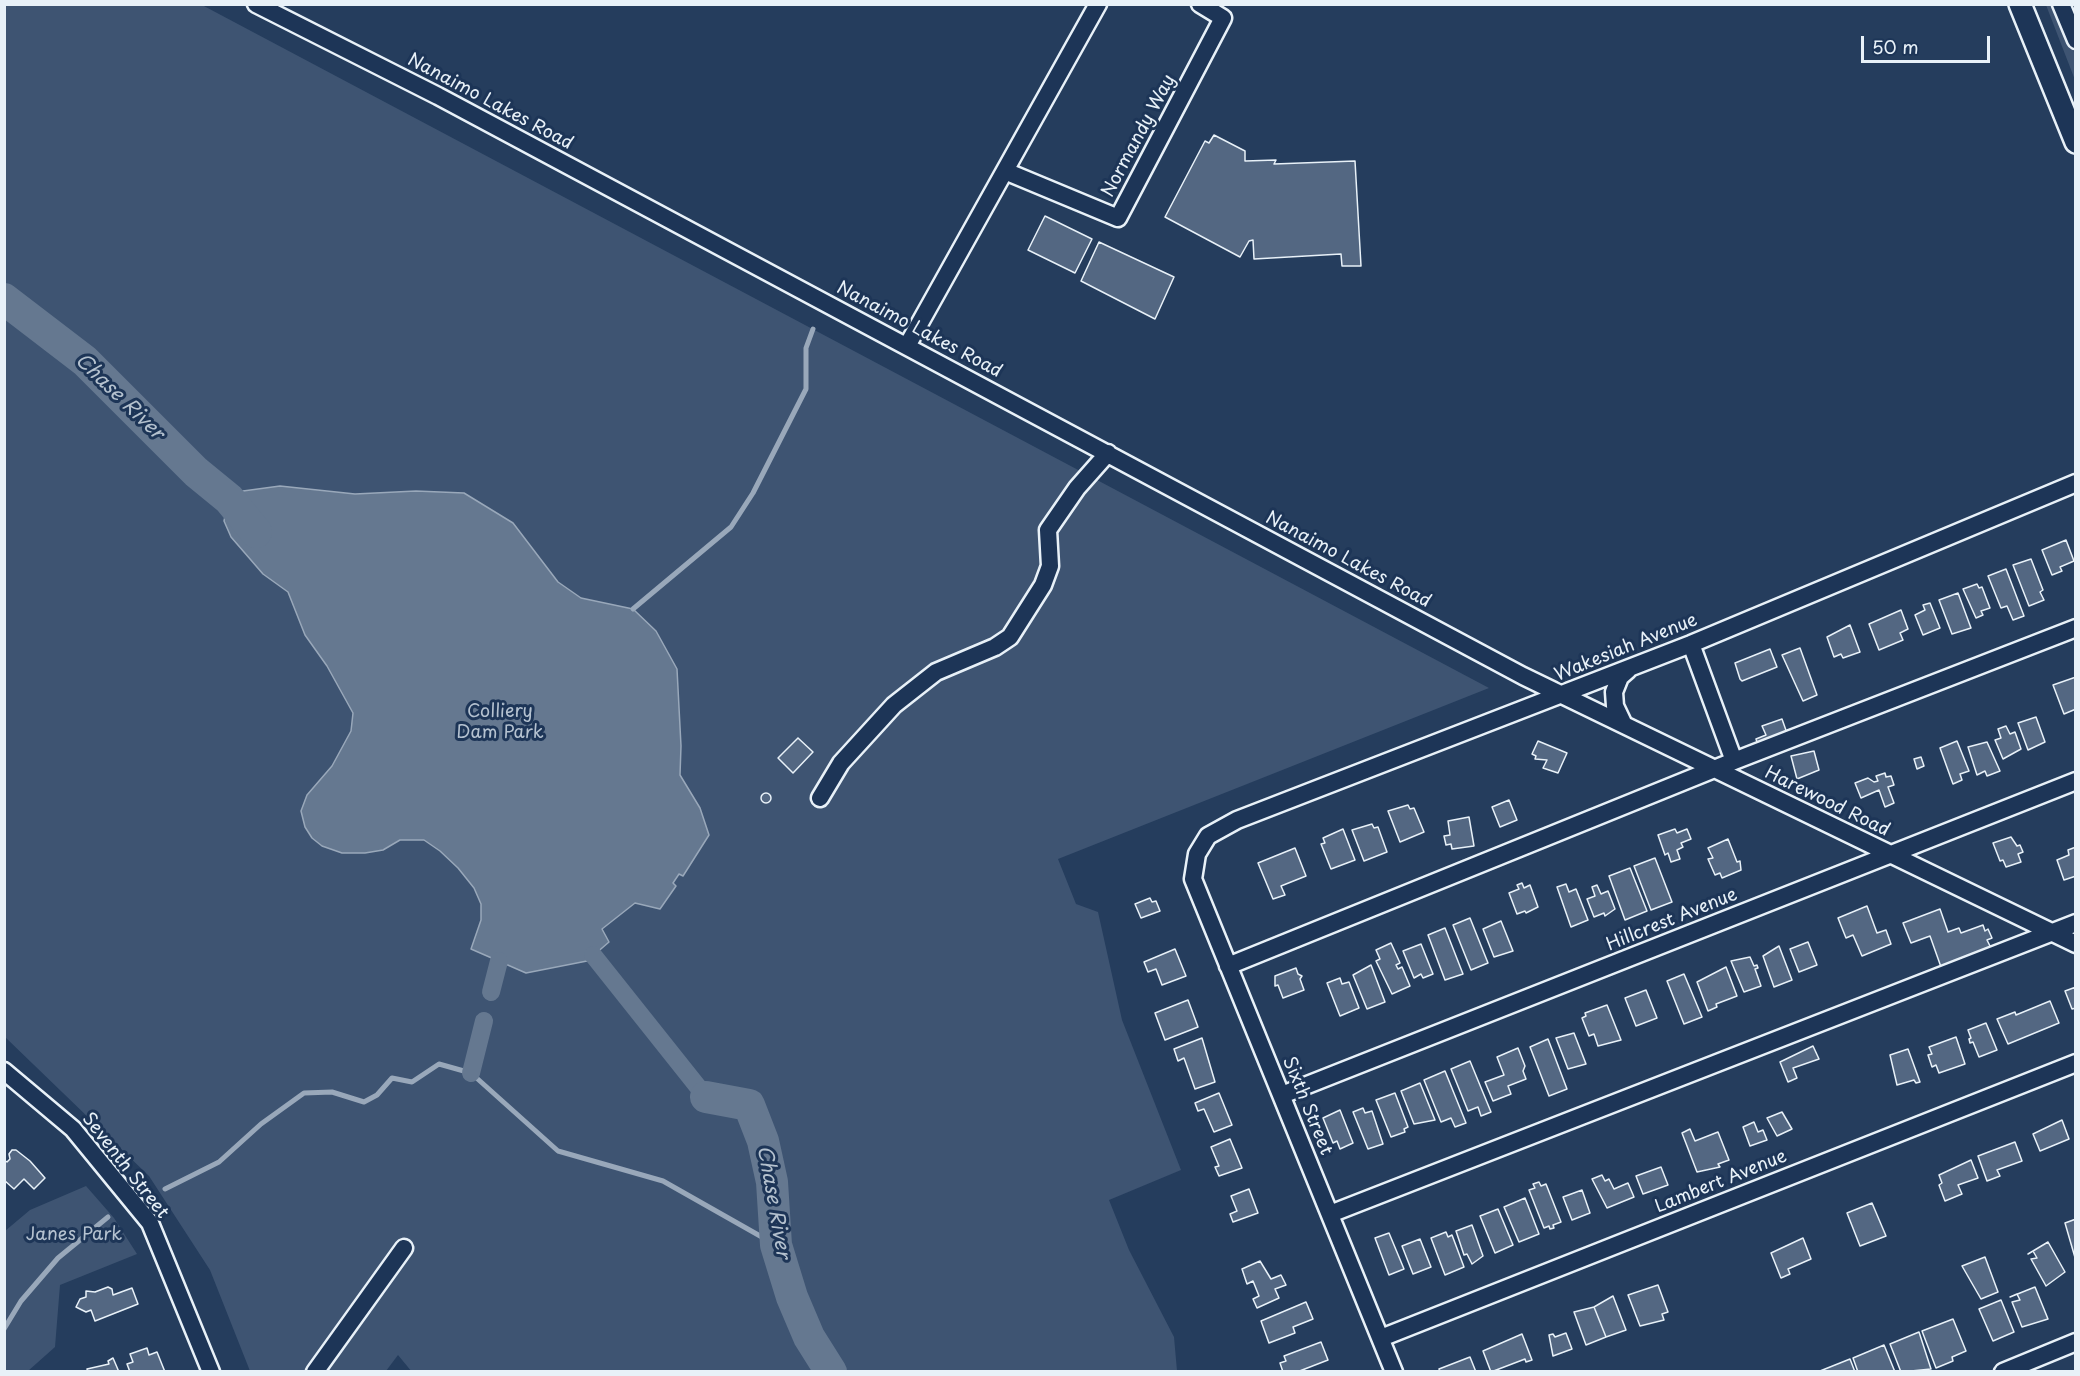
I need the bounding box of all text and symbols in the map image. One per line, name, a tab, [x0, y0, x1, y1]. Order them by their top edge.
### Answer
scale bar	[1864, 24, 1993, 62]
text: 50 m	[1872, 33, 1919, 60]
street label: Nanaimo Lakes Road	[404, 49, 576, 155]
street label: Normandy Way	[1098, 71, 1180, 201]
street label: Nanaimo Lakes Road	[833, 277, 1005, 383]
water label: Chase River	[70, 349, 168, 445]
street label: Nanaimo Lakes Road	[1262, 507, 1434, 613]
street label: Wakesiah Avenue	[1552, 610, 1700, 686]
park label: Colliery Dam Park	[456, 701, 544, 744]
street label: Harewood Road	[1761, 762, 1893, 842]
street label: Hillcrest Avenue	[1603, 884, 1741, 956]
street label: Sixth Street	[1277, 1054, 1337, 1158]
street label: Seventh Street	[77, 1109, 173, 1223]
water label: Chase River	[751, 1144, 795, 1260]
street label: Lambert Avenue	[1652, 1146, 1790, 1218]
park label: Janes Park	[26, 1224, 122, 1246]

